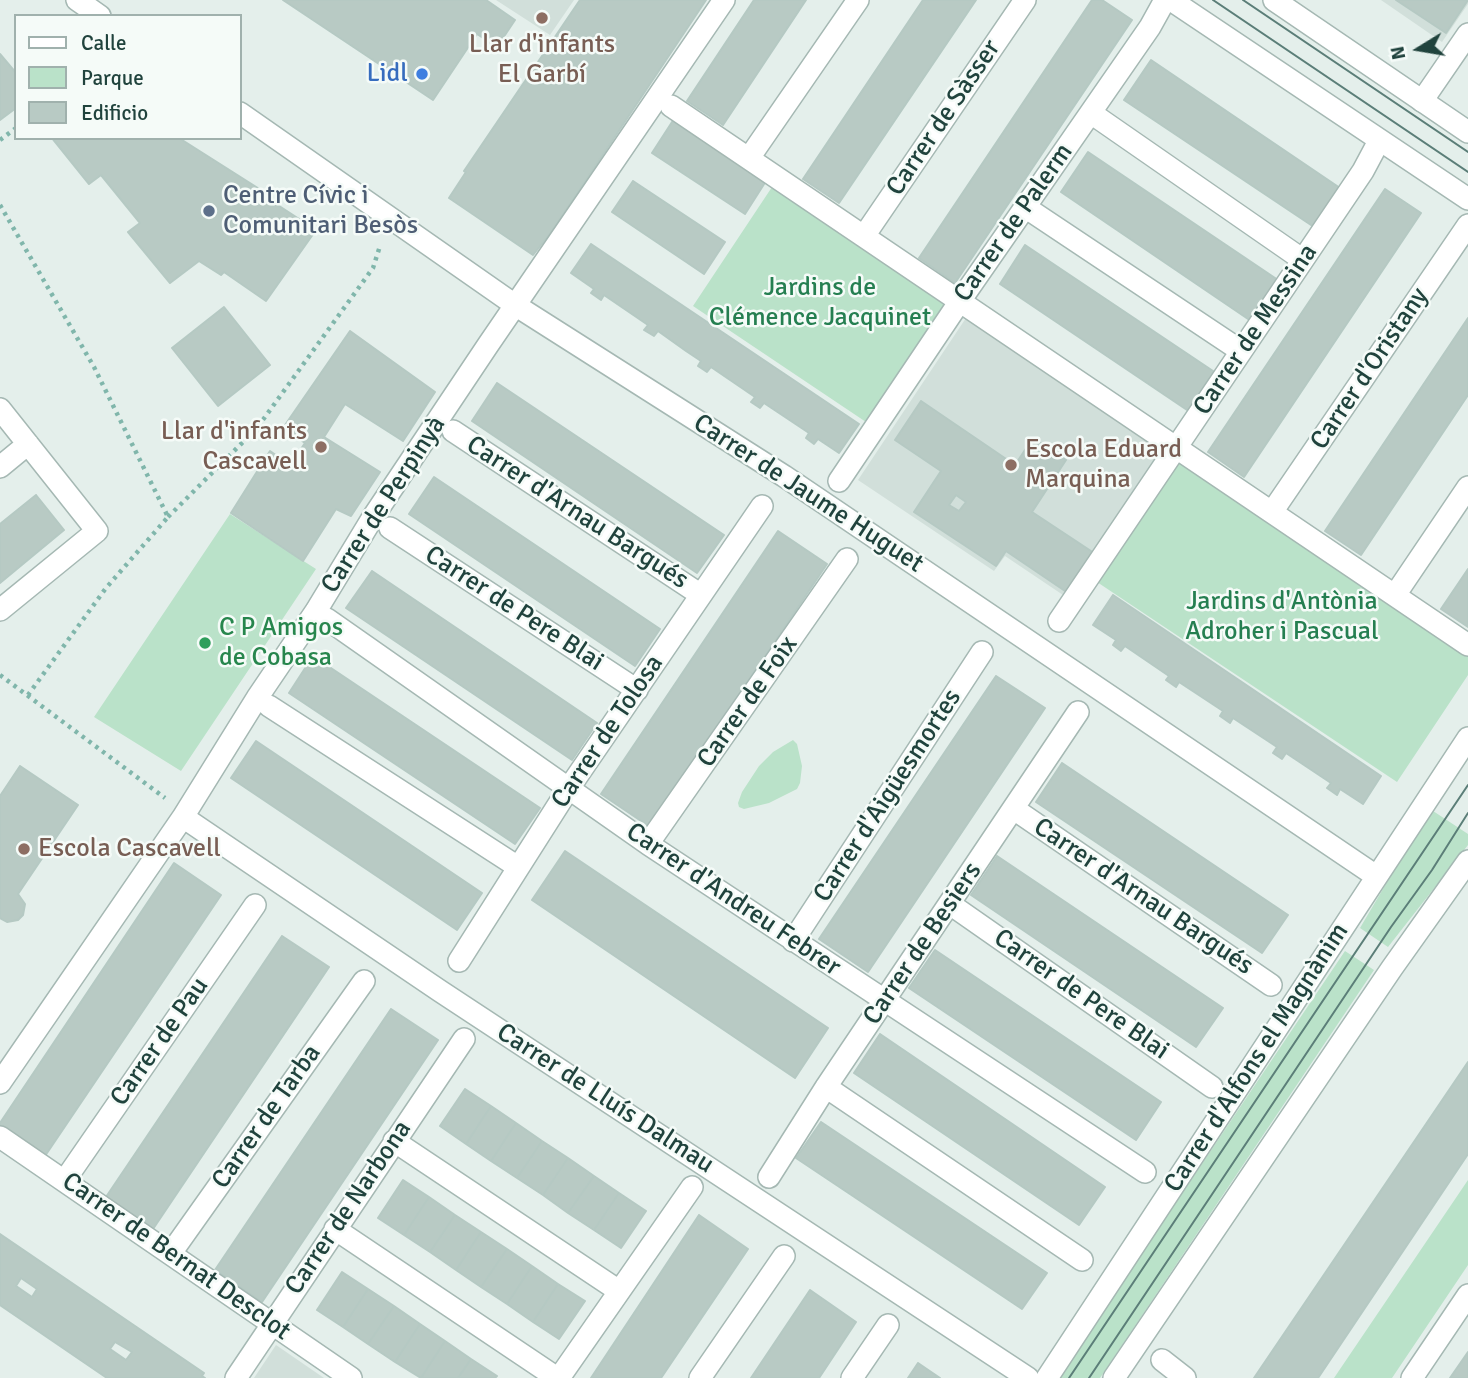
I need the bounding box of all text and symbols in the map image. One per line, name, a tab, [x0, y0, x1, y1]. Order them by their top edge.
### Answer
marker: Llar d'infants El Garbí	[534, 10, 550, 26]
legend	[14, 14, 242, 140]
north arrow	[1384, 14, 1454, 84]
place label: Llar d'infants El Garbí	[469, 29, 615, 90]
text: Calle	[81, 30, 127, 56]
street label: Carrer de Sàsser	[880, 34, 1008, 202]
text: N	[1385, 44, 1411, 62]
place label: Lidl	[366, 58, 408, 90]
text: Parque	[81, 65, 144, 91]
marker: Lidl	[414, 66, 430, 82]
text: Edificio	[81, 100, 148, 126]
street label: Carrer de Palerm	[948, 138, 1080, 308]
place label: Centre Cívic i Comunitari Besòs	[223, 180, 418, 242]
marker: Centre Cívic i Comunitari Besòs	[201, 203, 217, 219]
street label: Carrer de Messina	[1187, 239, 1325, 421]
park label: Jardins de Clémence Jacquinet	[709, 272, 931, 334]
street label: Carrer d'Oristany	[1304, 282, 1436, 456]
street label: Carrer de Jaume Huguet	[687, 408, 929, 580]
street label: Carrer de Perpinyà	[315, 411, 453, 599]
place label: Llar d'infants Cascavell	[161, 416, 307, 478]
street label: Carrer d'Arnau Bargués	[460, 430, 694, 596]
place label: Escola Eduard Marquina	[1025, 434, 1182, 496]
marker: Llar d'infants Cascavell	[313, 439, 329, 455]
marker: Escola Eduard Marquina	[1003, 457, 1019, 473]
street label: Carrer de Pere Blai	[419, 540, 609, 678]
park label: Jardins d'Antònia Adroher i Pascual	[1185, 586, 1379, 648]
place label: C P Amigos de Cobasa	[219, 612, 343, 674]
street label: Carrer de Foix	[691, 630, 805, 774]
marker: C P Amigos de Cobasa	[197, 635, 213, 651]
street label: Carrer de Tolosa	[545, 650, 671, 814]
street label: Carrer d'Aigüesmortes	[807, 684, 969, 908]
street label: Carrer d'Arnau Bargués	[1027, 812, 1259, 982]
street label: Carrer d'Andreu Febrer	[620, 817, 846, 983]
place label: Escola Cascavell	[38, 833, 221, 865]
marker: Escola Cascavell	[16, 841, 32, 857]
street label: Carrer de Besiers	[857, 857, 989, 1031]
street label: Carrer d'Alfons el Magnànim	[1158, 918, 1356, 1198]
street label: Carrer de Pere Blai	[987, 923, 1175, 1067]
street label: Carrer de Pau	[104, 972, 216, 1112]
street label: Carrer de Lluís Dalmau	[491, 1017, 719, 1181]
street label: Carrer de Tarba	[206, 1039, 328, 1195]
street label: Carrer de Narbona	[279, 1115, 419, 1301]
street label: Carrer de Bernat Desclot	[56, 1166, 296, 1348]

